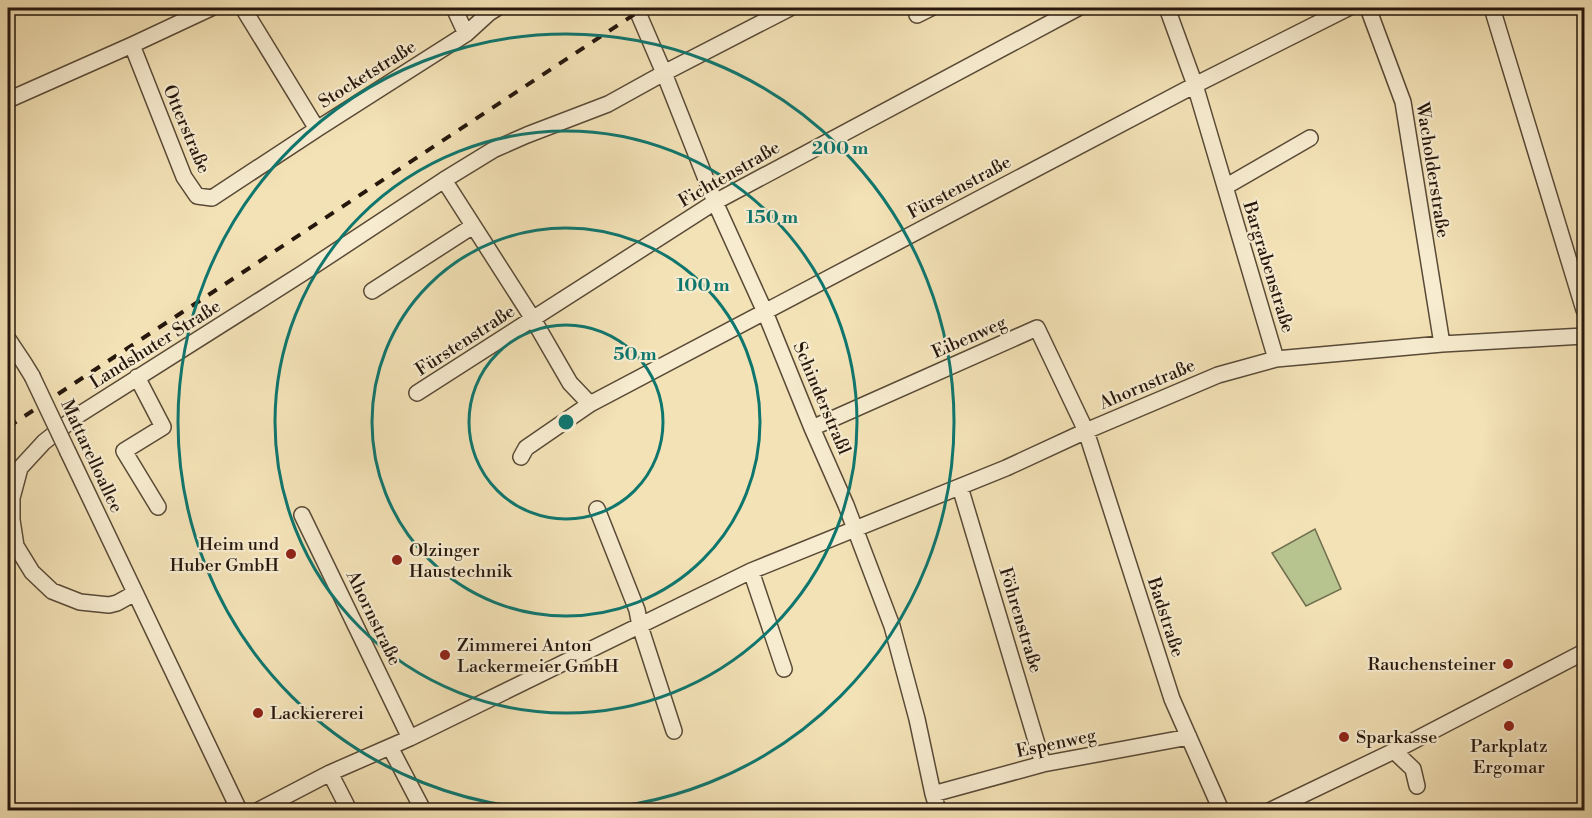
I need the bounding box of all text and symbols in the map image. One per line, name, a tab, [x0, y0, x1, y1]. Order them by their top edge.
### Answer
street label: Stocketstraße	[314, 35, 420, 114]
street label: Otterstraße	[158, 81, 215, 177]
street label: Wacholderstraße	[1410, 100, 1455, 239]
street label: Fichtenstraße	[674, 136, 784, 213]
text: 200 m	[812, 137, 869, 160]
street label: Fürstenstraße	[903, 150, 1015, 224]
street label: Bargrabenstraße	[1237, 198, 1299, 336]
text: 150 m	[746, 206, 799, 229]
text: 100 m	[676, 274, 730, 297]
street label: Landshuter Straße	[85, 295, 225, 394]
street label: Fürstenstraße	[411, 300, 519, 381]
street label: Eibenweg	[928, 311, 1011, 364]
street label: Schinderstraßl	[787, 338, 856, 459]
text: 50 m	[613, 343, 657, 366]
street label: Ahornstraße	[1095, 354, 1199, 415]
street label: Mattarelloallee	[55, 396, 128, 517]
centre of rings	[556, 412, 576, 432]
place label: Heim und Huber GmbH	[170, 533, 280, 577]
place label: Olzinger Haustechnik	[409, 539, 513, 583]
marker: Heim und Huber GmbH	[284, 547, 298, 561]
marker: Olzinger Haustechnik	[390, 553, 404, 567]
street label: Föhrenstraße	[994, 565, 1047, 676]
street label: Ahornstraße	[340, 566, 406, 669]
street label: Badstraße	[1142, 573, 1189, 660]
place label: Zimmerei Anton Lackermeier GmbH	[457, 634, 619, 678]
marker: Zimmerei Anton Lackermeier GmbH	[438, 648, 452, 662]
place label: Rauchensteiner	[1367, 653, 1496, 676]
marker: Rauchensteiner	[1501, 657, 1515, 671]
place label: Lackiererei	[270, 702, 364, 725]
marker: Lackiererei	[251, 706, 265, 720]
marker: Parkplatz Ergomar	[1502, 719, 1516, 733]
street label: Espenweg	[1014, 724, 1099, 763]
place label: Sparkasse	[1356, 726, 1437, 749]
marker: Sparkasse	[1337, 730, 1351, 744]
place label: Parkplatz Ergomar	[1470, 735, 1548, 779]

